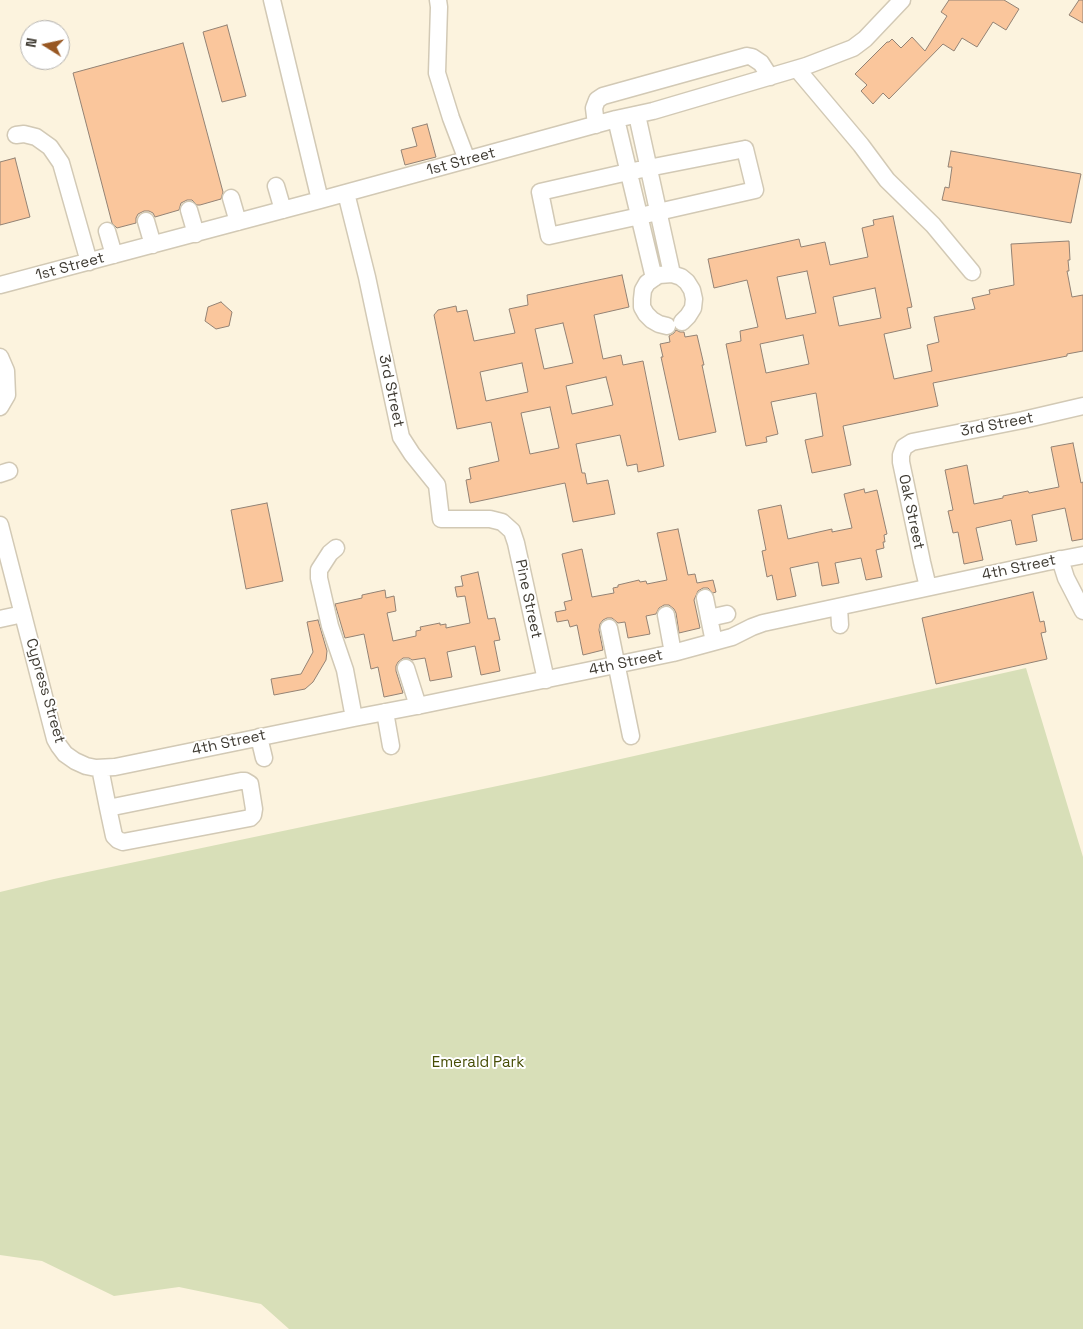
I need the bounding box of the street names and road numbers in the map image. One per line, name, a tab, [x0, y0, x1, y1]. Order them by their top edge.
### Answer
street label: 1st Street	[425, 144, 497, 180]
street label: 1st Street	[34, 249, 106, 285]
street label: 3rd Street	[375, 353, 407, 429]
street label: 3rd Street	[959, 409, 1035, 441]
street label: Oak Street	[894, 473, 928, 551]
street label: 4th Street	[980, 551, 1058, 585]
street label: Pine Street	[511, 558, 545, 640]
street label: Cypress Street	[21, 636, 69, 746]
street label: 4th Street	[587, 646, 665, 680]
street label: 4th Street	[190, 726, 268, 760]

